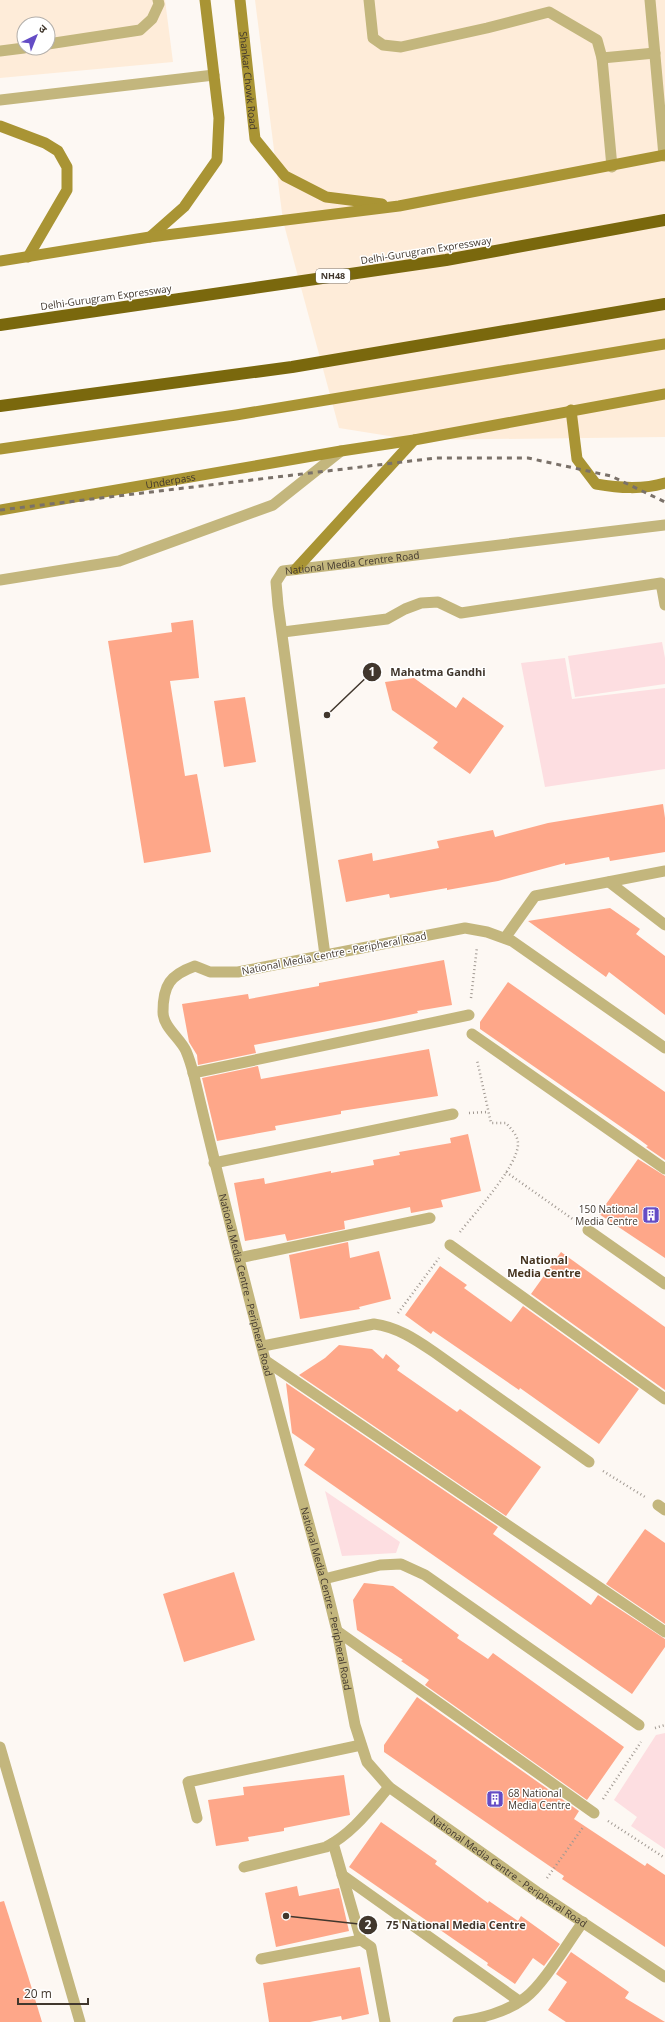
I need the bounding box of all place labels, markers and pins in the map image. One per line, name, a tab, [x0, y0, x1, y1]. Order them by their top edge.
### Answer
callout: Mahatma Gandhi	[362, 660, 493, 683]
place label: 150 National Media Centre	[575, 1202, 638, 1228]
building icon: 150 National Media Centre	[641, 1205, 661, 1225]
place label: 68 National Media Centre	[508, 1786, 571, 1812]
building icon: 68 National Media Centre	[485, 1789, 505, 1809]
callout: 75 National Media Centre	[358, 1913, 534, 1936]

